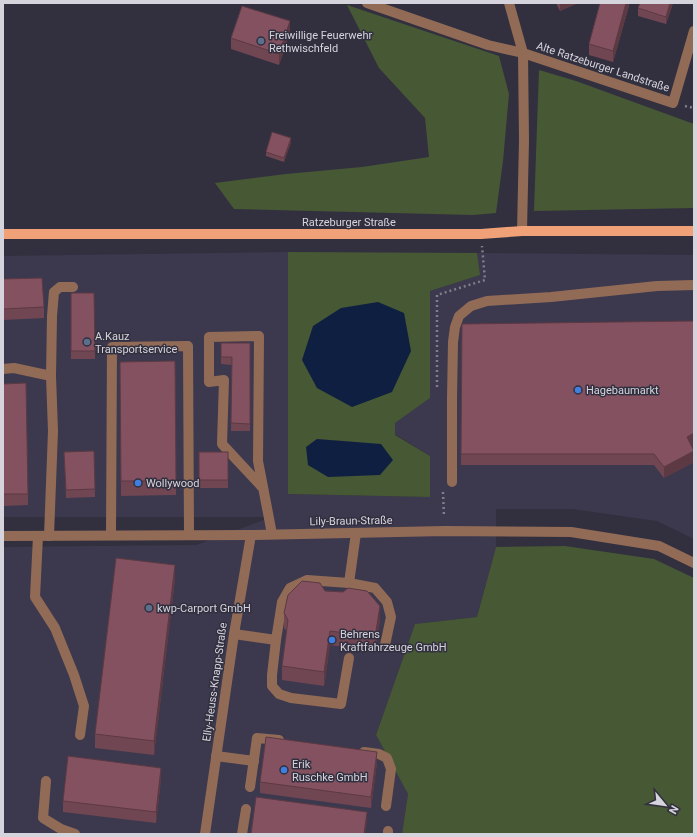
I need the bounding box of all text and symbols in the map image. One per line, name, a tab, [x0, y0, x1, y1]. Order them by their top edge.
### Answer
place label: Freiwillige Feuerwehr Rethwischfeld	[269, 29, 372, 55]
marker: Freiwillige Feuerwehr Rethwischfeld	[256, 36, 266, 46]
street label: Alte Ratzeburger Landstraße	[535, 39, 671, 95]
street label: Ratzeburger Straße	[302, 216, 396, 229]
place label: A.Kauz Transportservice	[95, 330, 178, 356]
marker: A.Kauz Transportservice	[82, 337, 92, 347]
place label: Hagebaumarkt	[586, 384, 659, 397]
marker: Hagebaumarkt	[573, 385, 583, 395]
place label: Wollywood	[146, 477, 199, 490]
marker: Wollywood	[133, 478, 143, 488]
street label: Lily-Braun-Straße	[309, 514, 393, 528]
place label: kwp-Carport GmbH	[157, 602, 251, 615]
marker: kwp-Carport GmbH	[144, 603, 154, 613]
street label: Elly-Heuss-Knapp-Straße	[200, 621, 230, 742]
place label: Behrens Kraftfahrzeuge GmbH	[340, 628, 447, 654]
marker: Behrens Kraftfahrzeuge GmbH	[327, 635, 337, 645]
place label: Erik Ruschke GmbH	[292, 758, 368, 784]
marker: Erik Ruschke GmbH	[279, 765, 289, 775]
north arrow	[645, 785, 685, 825]
text: N	[666, 803, 681, 816]

